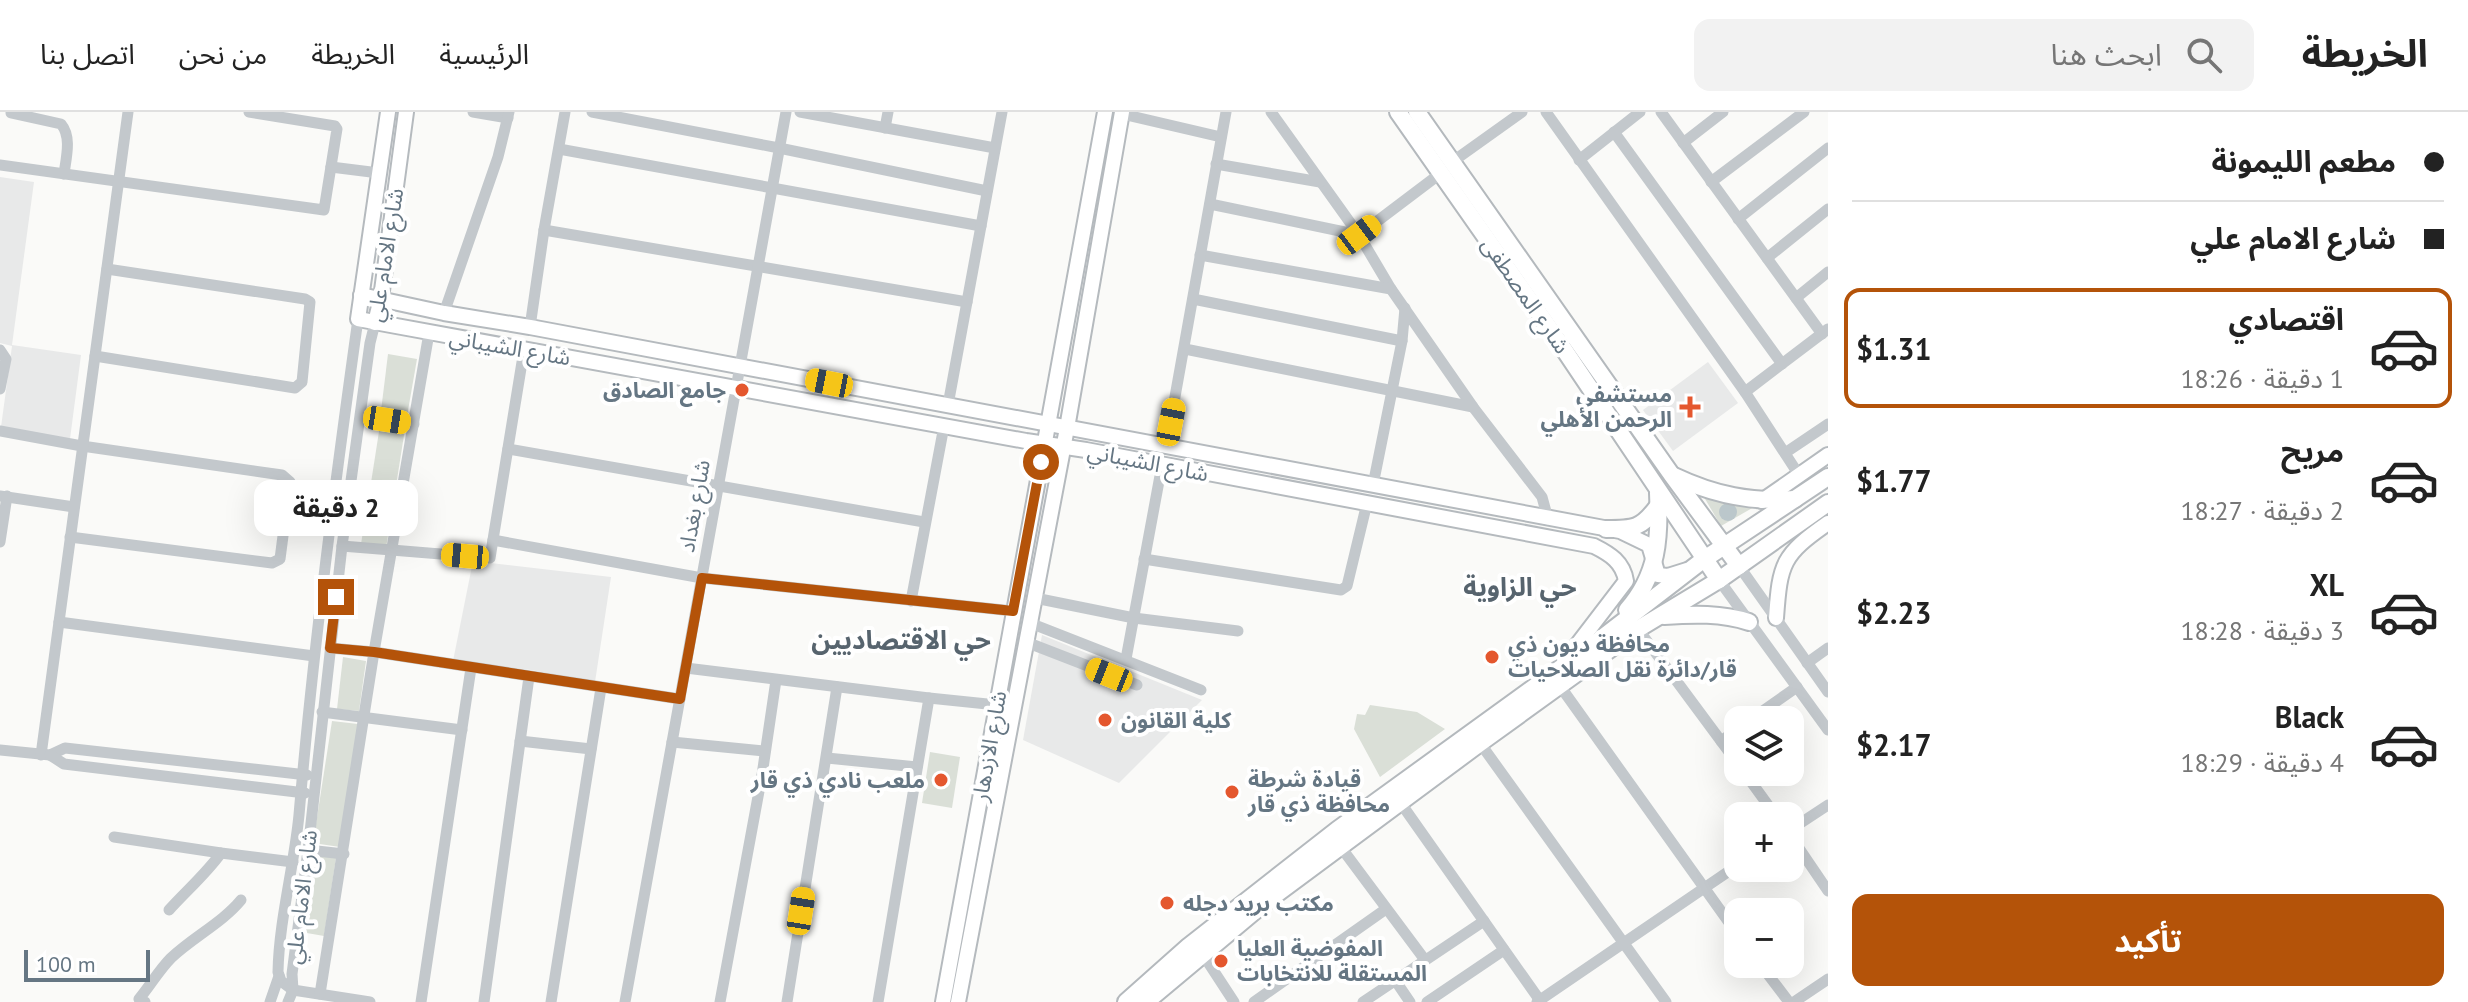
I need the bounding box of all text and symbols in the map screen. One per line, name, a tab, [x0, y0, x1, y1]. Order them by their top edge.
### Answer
search box	[1694, 19, 2254, 91]
text: الخريطة	[2302, 28, 2428, 77]
icon: search	[2182, 33, 2226, 77]
text: ابحث هنا	[2050, 34, 2162, 73]
text: اتصل بنا	[40, 35, 135, 72]
text: من نحن	[179, 35, 267, 72]
text: الخريطة	[311, 35, 395, 72]
text: الرئيسية	[439, 35, 529, 72]
text: مطعم الليمونة	[2211, 141, 2396, 180]
street label: شارع الامام علي	[361, 186, 412, 324]
car	[1333, 211, 1385, 259]
text: شارع الامام علي	[2190, 218, 2396, 257]
street label: شارع المصطفى	[1473, 231, 1576, 360]
text: اقتصادي	[2229, 299, 2344, 338]
icon: car	[2368, 312, 2440, 384]
street label: شارع الشيباني	[447, 323, 573, 374]
text: $1.31	[1856, 329, 1931, 368]
text: 1 دقيقة · 18:26	[2180, 362, 2344, 395]
car	[803, 367, 855, 399]
place label: جامع الصادق	[603, 376, 726, 407]
place label: مستشفى الرحمن الأهلي	[1540, 380, 1672, 437]
marker: جامع الصادق	[733, 381, 751, 399]
car	[1155, 396, 1187, 448]
marker: مستشفى الرحمن الأهلي	[1679, 396, 1701, 418]
car	[361, 404, 413, 436]
text: مريح	[2281, 431, 2344, 470]
street label: شارع الشيباني	[1085, 437, 1211, 490]
route start	[1023, 444, 1059, 480]
icon: car	[2368, 444, 2440, 516]
street label: شارع بغداد	[672, 457, 719, 555]
text: $1.77	[1856, 461, 1931, 500]
callout: 2 دقيقة	[254, 481, 418, 537]
text: 2 دقيقة	[293, 491, 379, 524]
text: 2 دقيقة · 18:27	[2180, 494, 2344, 527]
car	[440, 542, 490, 570]
text: XL	[2310, 565, 2344, 604]
district label: حي الزاوية	[1463, 570, 1577, 608]
icon: car	[2368, 576, 2440, 648]
route end	[318, 579, 354, 615]
text: $2.23	[1856, 593, 1931, 632]
text: 3 دقيقة · 18:28	[2180, 614, 2344, 647]
district label: حي الاقتصاديين	[811, 623, 991, 661]
place label: محافظة ديون ذي قار/دائرة نقل الصلاحيات	[1508, 630, 1737, 683]
marker: محافظة ديون ذي قار/دائرة نقل الصلاحيات	[1483, 648, 1501, 666]
car	[1082, 655, 1136, 695]
street label: شارع الازدهار	[965, 689, 1015, 805]
text: Black	[2275, 697, 2344, 736]
place label: كلية القانون	[1121, 706, 1232, 734]
map controls	[1724, 706, 1804, 978]
button: layers	[1724, 706, 1804, 786]
icon: car	[2368, 708, 2440, 780]
marker: كلية القانون	[1096, 711, 1114, 729]
text: $2.17	[1856, 725, 1931, 764]
text: 4 دقيقة · 18:29	[2180, 746, 2344, 779]
place label: قيادة شرطة محافظة ذي قار	[1247, 765, 1390, 822]
place label: ملعب نادي ذي قار	[750, 766, 925, 798]
marker: ملعب نادي ذي قار	[932, 771, 950, 789]
marker: قيادة شرطة محافظة ذي قار	[1223, 783, 1241, 801]
button: +	[1724, 802, 1804, 882]
street label: شارع الامام علي	[279, 828, 326, 966]
car	[785, 885, 817, 937]
place label: مكتب بريد دجله	[1183, 889, 1334, 917]
marker: مكتب بريد دجله	[1158, 894, 1176, 912]
button: تأكيد	[1852, 894, 2444, 986]
button: −	[1724, 898, 1804, 978]
place label: المفوضية العليا المستقلة للانتخابات	[1237, 934, 1427, 987]
scale bar	[24, 946, 150, 982]
text: 100 m	[36, 950, 96, 978]
marker: المفوضية العليا المستقلة للانتخابات	[1212, 952, 1230, 970]

